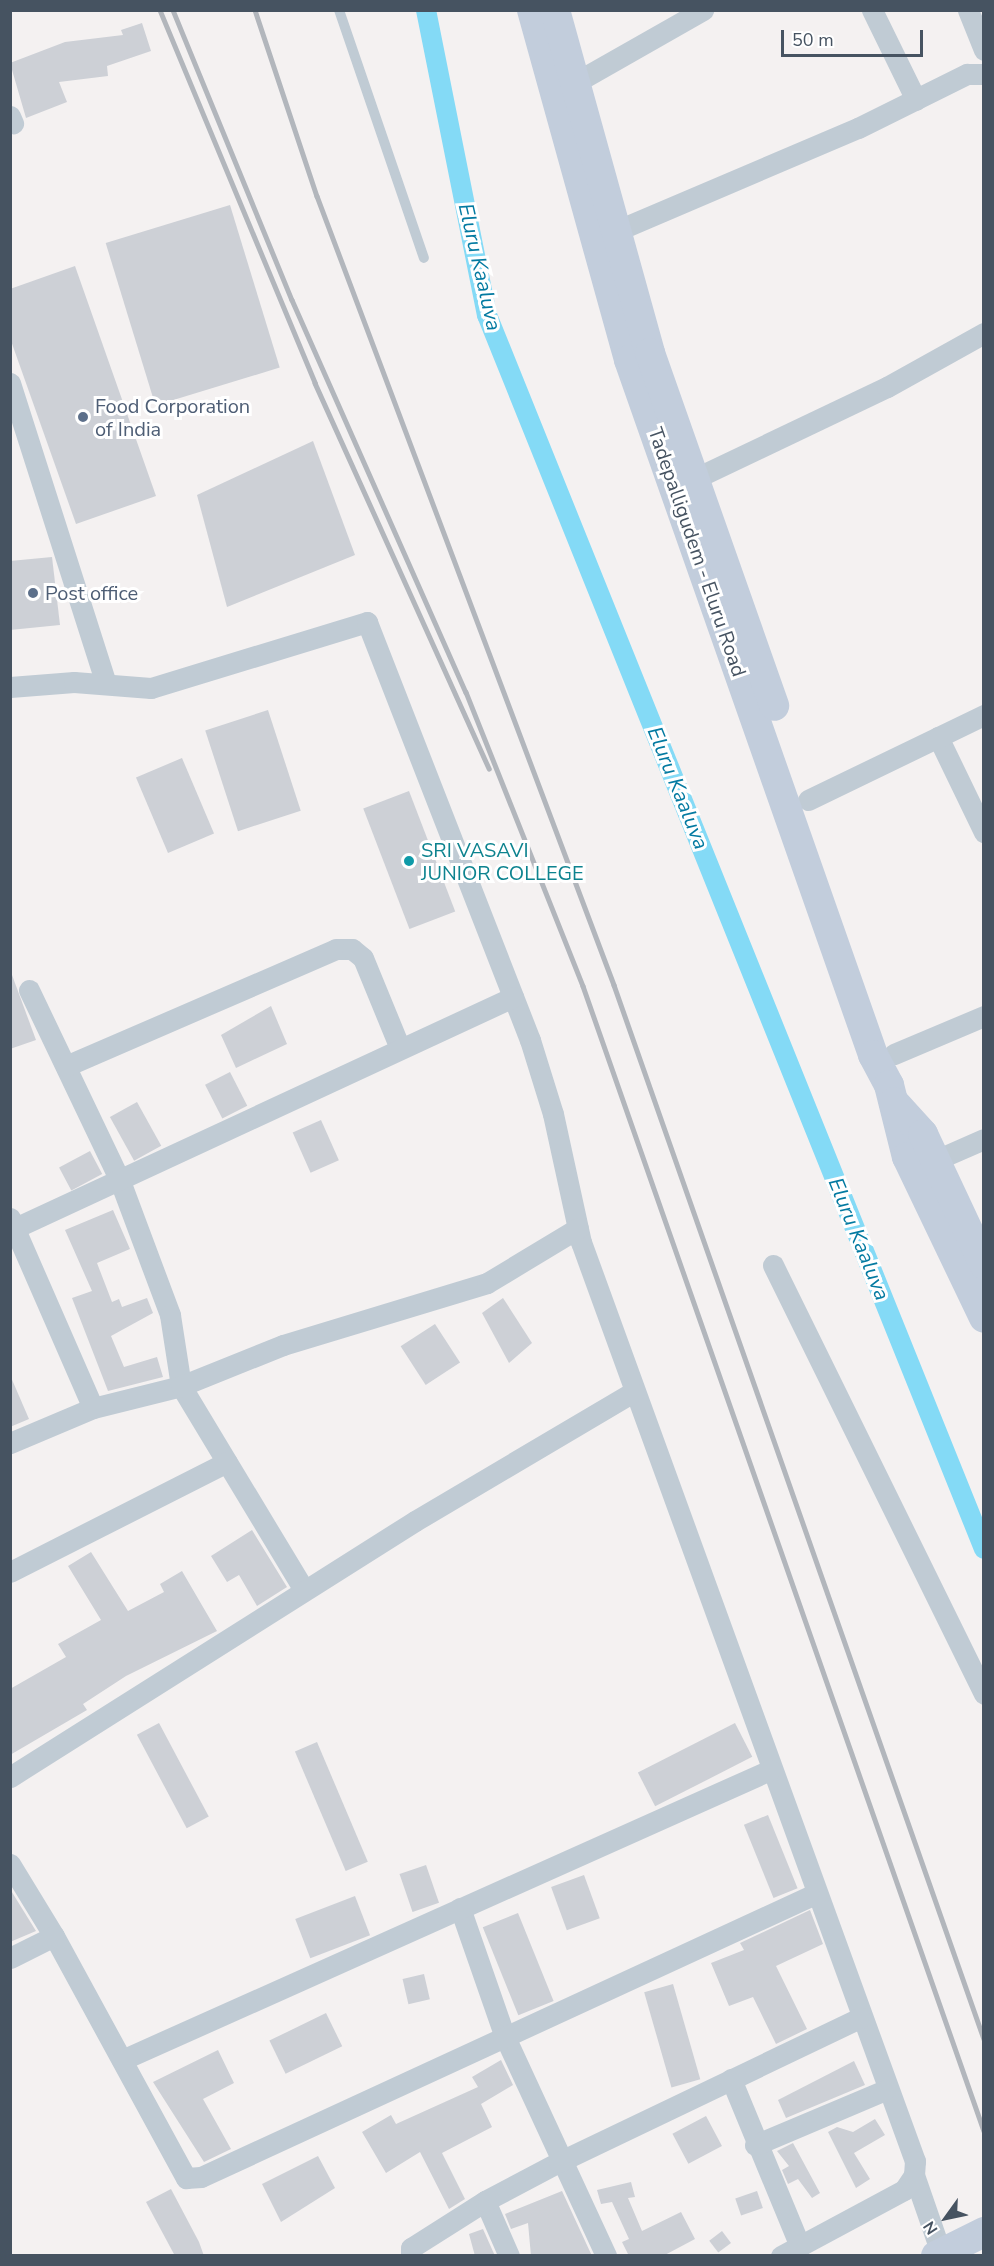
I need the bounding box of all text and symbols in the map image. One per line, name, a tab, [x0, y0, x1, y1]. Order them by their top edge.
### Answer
scale bar	[784, 18, 926, 56]
text: 50 m	[792, 28, 834, 52]
water label: Eluru Kaaluva	[453, 201, 507, 333]
place label: Food Corporation of India	[95, 394, 250, 441]
marker: Food Corporation of India	[76, 410, 90, 424]
street label: Tadepalligudem - Eluru Road	[643, 424, 751, 680]
place label: Post office	[45, 581, 138, 605]
marker: Post office	[26, 586, 40, 600]
water label: Eluru Kaaluva	[642, 723, 714, 853]
place label: SRI VASAVI JUNIOR COLLEGE	[421, 838, 584, 885]
marker: SRI VASAVI JUNIOR COLLEGE	[402, 854, 416, 868]
water label: Eluru Kaaluva	[823, 1174, 895, 1304]
north arrow	[916, 2188, 976, 2248]
text: N	[918, 2217, 943, 2239]

